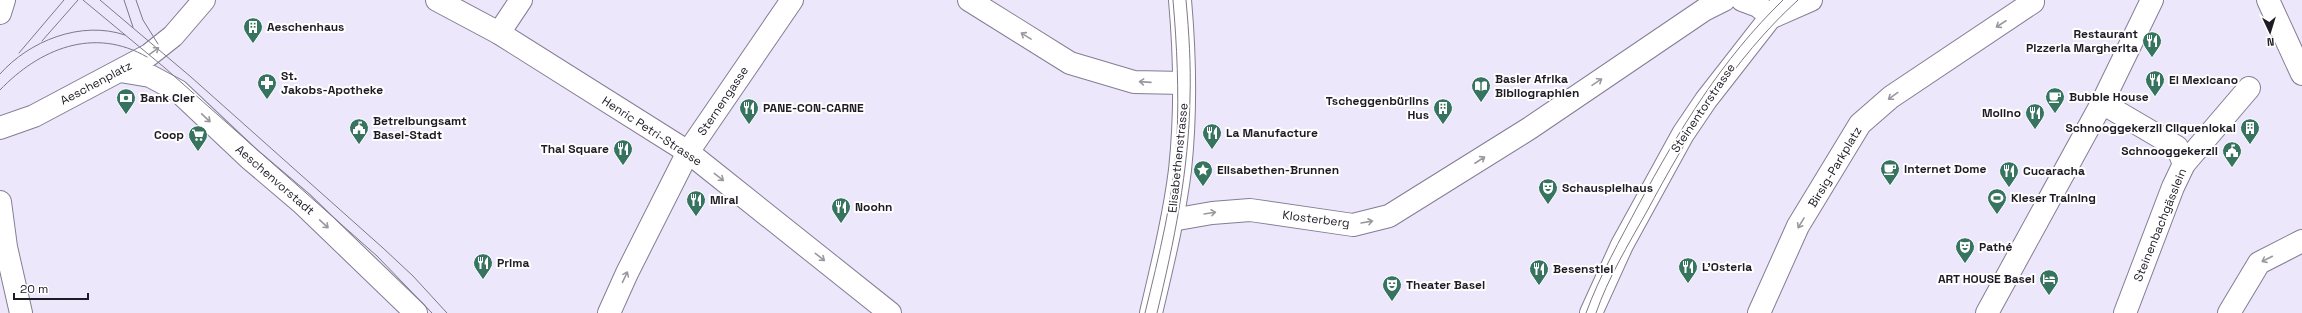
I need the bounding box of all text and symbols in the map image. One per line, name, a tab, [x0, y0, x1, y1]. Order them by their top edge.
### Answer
north arrow	[2250, 12, 2290, 52]
building icon: Aeschenhaus	[242, 16, 264, 44]
place label: Aeschenhaus	[267, 19, 344, 35]
one-way arrow	[1995, 20, 2006, 28]
place label: Restaurant Pizzeria Margherita	[2026, 26, 2138, 56]
restaurant icon: Restaurant Pizzeria Margherita	[2141, 30, 2163, 58]
one-way arrow	[1020, 31, 1032, 39]
text: N	[2267, 35, 2275, 49]
one-way arrow	[148, 47, 159, 55]
street label: Aeschenplatz	[57, 57, 135, 109]
street label: Steinentorstrasse	[1667, 60, 1739, 156]
street label: Sternengasse	[694, 63, 752, 139]
place label: St. Jakobs-Apotheke	[281, 68, 383, 98]
restaurant icon: El Mexicano	[2144, 69, 2166, 97]
place label: Basler Afrika Bibliographien	[1495, 71, 1579, 101]
pharmacy icon: St. Jakobs-Apotheke	[256, 72, 278, 100]
place label: El Mexicano	[2169, 72, 2238, 88]
library icon: Basler Afrika Bibliographien	[1470, 75, 1492, 103]
one-way arrow	[1591, 78, 1602, 86]
one-way arrow	[1139, 79, 1152, 86]
cafe icon: Bubble House	[2044, 86, 2066, 114]
bank icon: Bank Cler	[115, 87, 137, 115]
place label: Bubble House	[2069, 89, 2149, 105]
place label: Bank Cler	[140, 90, 195, 106]
one-way arrow	[1887, 92, 1898, 101]
street label: Henric Petri-Strasse	[599, 93, 705, 169]
place label: Tscheggenbürlins Hus	[1326, 93, 1429, 123]
restaurant icon: PANE-CON-CARNE	[738, 97, 760, 125]
building icon: Tscheggenbürlins Hus	[1432, 97, 1454, 125]
place label: PANE-CON-CARNE	[763, 100, 864, 116]
street label: Elisabethenstrasse	[1164, 102, 1192, 214]
restaurant icon: Molino	[2024, 102, 2046, 130]
place label: Molino	[1982, 105, 2021, 121]
one-way arrow	[201, 113, 211, 123]
place label: Betreibungsamt Basel-Stadt	[373, 113, 467, 143]
public building icon: Betreibungsamt Basel-Stadt	[348, 117, 370, 145]
building icon: Schnooggekerzli Cliquenlokal	[2239, 117, 2261, 145]
place label: Schnooggekerzli Cliquenlokal	[2065, 120, 2236, 136]
restaurant icon: La Manufacture	[1201, 122, 1223, 150]
supermarket icon: Coop	[187, 124, 209, 152]
street label: Birsig-Parkplatz	[1805, 124, 1865, 210]
place label: La Manufacture	[1226, 125, 1318, 141]
place label: Coop	[154, 127, 184, 143]
restaurant icon: Thai Square	[612, 138, 634, 166]
public building icon: Schnooggekerzli	[2221, 140, 2243, 168]
street label: Aeschenvorstadt	[232, 141, 318, 219]
place label: Thai Square	[541, 141, 609, 157]
place label: Schnooggekerzli	[2121, 143, 2218, 159]
one-way arrow	[1474, 156, 1485, 164]
cafe icon: Internet Dome	[1879, 158, 1901, 186]
place icon: Elisabethen-Brunnen	[1192, 159, 1214, 187]
restaurant icon: Cucaracha	[1998, 160, 2020, 188]
place label: Internet Dome	[1904, 161, 1987, 177]
place label: Elisabethen-Brunnen	[1217, 162, 1339, 178]
place label: Cucaracha	[2023, 163, 2085, 179]
street label: Steinenbachgässlein	[2130, 166, 2190, 284]
one-way arrow	[713, 172, 724, 181]
theatre icon: Schauspielhaus	[1537, 177, 1559, 205]
place label: Schauspielhaus	[1562, 180, 1653, 196]
sports icon: Kieser Training	[1986, 187, 2008, 215]
restaurant icon: Mirai	[685, 189, 707, 217]
place label: Kieser Training	[2011, 190, 2096, 206]
place label: Mirai	[710, 192, 739, 208]
restaurant icon: Noohn	[830, 196, 852, 224]
place label: Noohn	[855, 199, 893, 215]
street label: Klosterberg	[1281, 207, 1351, 231]
one-way arrow	[1203, 209, 1216, 217]
one-way arrow	[1796, 217, 1804, 229]
one-way arrow	[1360, 218, 1373, 226]
one-way arrow	[319, 219, 329, 228]
theatre icon: Pathé	[1954, 236, 1976, 264]
place label: Pathé	[1979, 239, 2012, 255]
restaurant icon: Prima	[472, 252, 494, 280]
one-way arrow	[815, 253, 826, 262]
place label: Prima	[497, 255, 529, 271]
one-way arrow	[2261, 255, 2273, 263]
restaurant icon: L'Osteria	[1677, 256, 1699, 284]
restaurant icon: Besenstiel	[1528, 258, 1550, 286]
place label: L'Osteria	[1702, 259, 1752, 275]
place label: Besenstiel	[1553, 261, 1613, 277]
hotel icon: ART HOUSE Basel	[2038, 268, 2060, 296]
place label: ART HOUSE Basel	[1938, 271, 2035, 287]
one-way arrow	[622, 272, 629, 284]
theatre icon: Theater Basel	[1381, 274, 1403, 302]
scale bar	[14, 275, 88, 301]
place label: Theater Basel	[1406, 277, 1485, 293]
text: 20 m	[20, 281, 48, 297]

